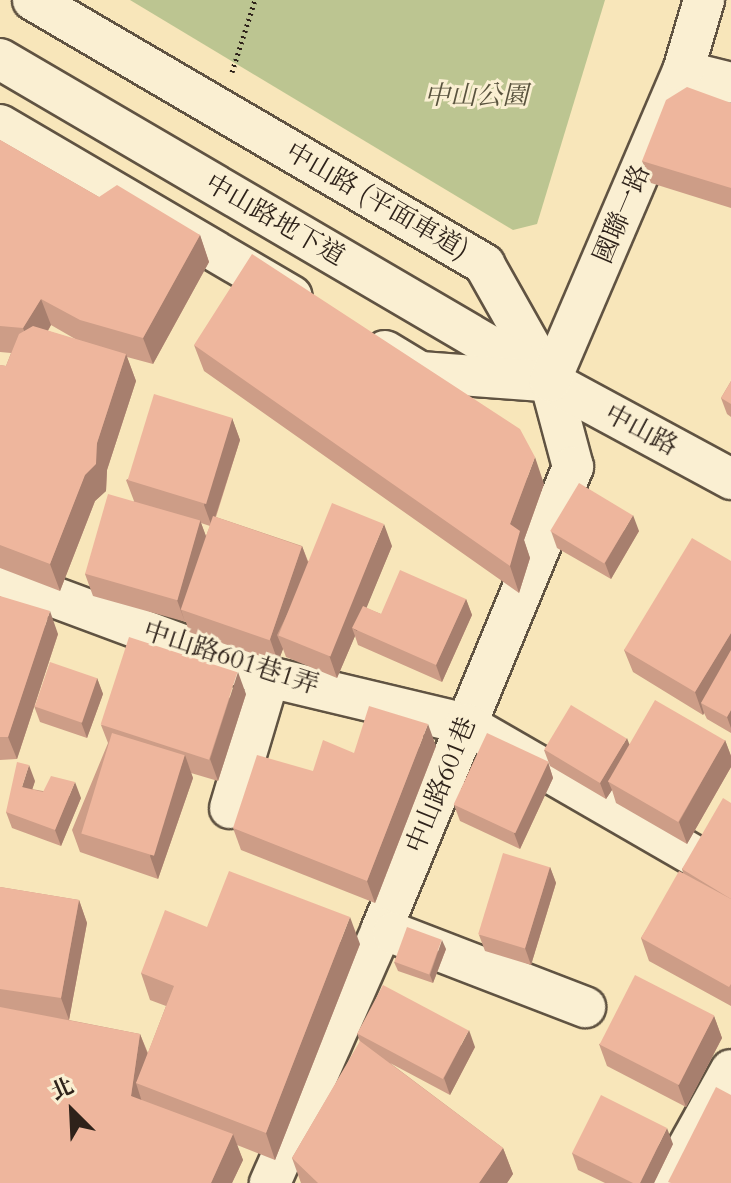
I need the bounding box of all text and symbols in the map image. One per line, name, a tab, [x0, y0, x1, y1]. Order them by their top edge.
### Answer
park label: 中山公園	[424, 80, 528, 112]
street label: 中山路 (平面車道)	[280, 136, 474, 266]
street label: 國聯一路	[587, 160, 657, 268]
street label: 中山路地下道	[200, 167, 350, 273]
street label: 中山路	[599, 398, 683, 462]
street label: 中山路601巷1弄	[139, 615, 323, 701]
street label: 中山路601巷	[400, 712, 482, 858]
north arrow	[32, 1071, 112, 1151]
text: 北	[46, 1071, 78, 1107]

